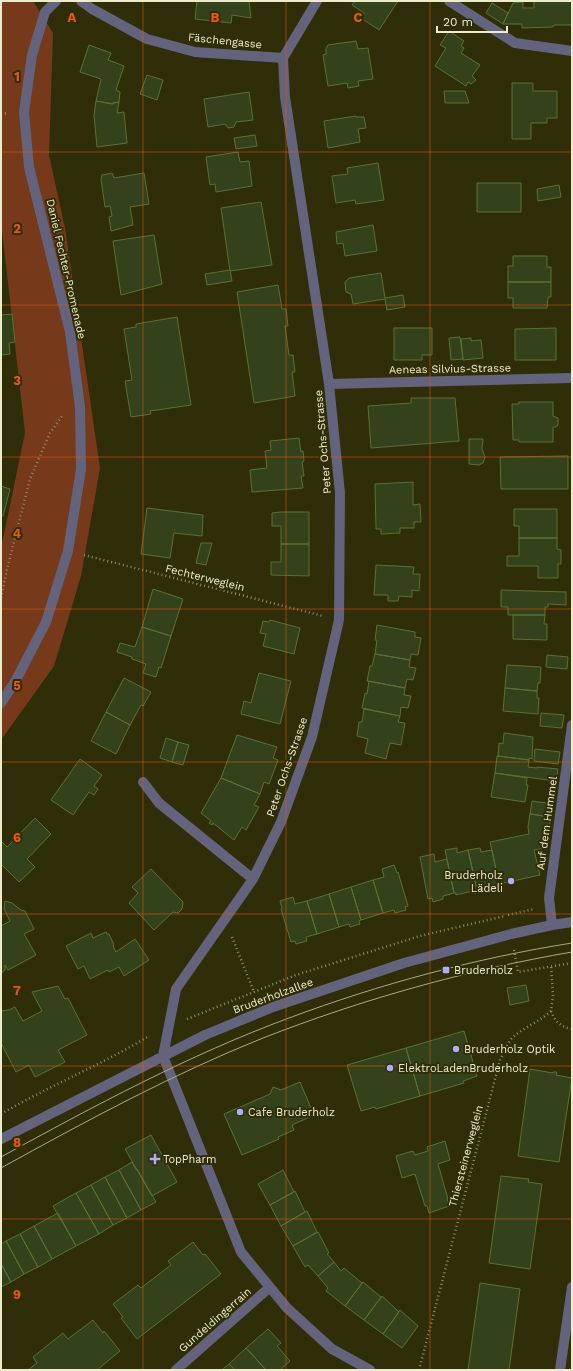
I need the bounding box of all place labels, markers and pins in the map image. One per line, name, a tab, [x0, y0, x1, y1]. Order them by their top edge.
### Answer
place label: Bruderholz Lädeli	[444, 869, 503, 895]
marker: Bruderholz Lädeli	[506, 876, 516, 886]
place label: Bruderholz	[454, 964, 513, 977]
marker: Bruderholz	[441, 965, 451, 975]
place label: Bruderholz Optik	[464, 1043, 555, 1056]
marker: Bruderholz Optik	[451, 1044, 461, 1054]
place label: ElektroLadenBruderholz	[398, 1062, 528, 1075]
marker: ElektroLadenBruderholz	[385, 1063, 395, 1073]
place label: Cafe Bruderholz	[248, 1106, 335, 1119]
marker: Cafe Bruderholz	[235, 1107, 245, 1117]
place label: TopPharm	[163, 1153, 217, 1166]
marker: TopPharm	[150, 1154, 160, 1164]

